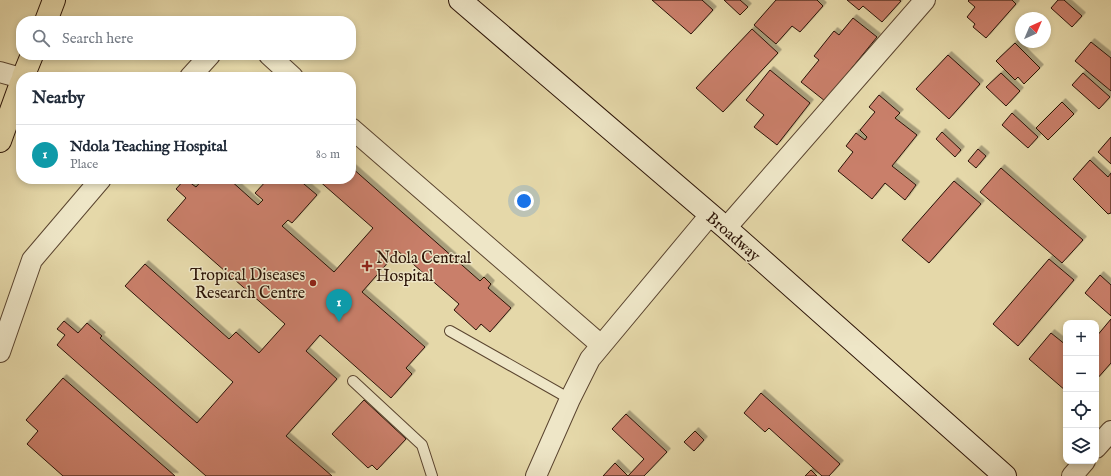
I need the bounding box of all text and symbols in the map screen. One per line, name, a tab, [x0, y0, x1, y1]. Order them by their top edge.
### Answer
north arrow	[1015, 12, 1051, 48]
search box	[16, 16, 356, 60]
icon: search	[30, 27, 52, 49]
text: Search here	[62, 29, 133, 48]
text: Nearby	[32, 88, 85, 109]
text: Ndola Teaching Hospital	[70, 137, 227, 156]
text: 1	[43, 146, 47, 163]
text: 80 m	[316, 146, 340, 163]
text: Place	[70, 156, 98, 173]
your location	[514, 191, 534, 211]
street label: Broadway	[701, 208, 764, 267]
place label: Ndola Central Hospital	[376, 249, 472, 287]
marker: Ndola Central Hospital	[361, 260, 373, 272]
place label: Tropical Diseases Research Centre	[190, 266, 305, 304]
marker: Tropical Diseases Research Centre	[308, 278, 318, 288]
pin: 1	[326, 289, 352, 322]
map controls	[1063, 320, 1099, 464]
button: +	[1063, 320, 1099, 356]
button: −	[1063, 356, 1099, 392]
button: locate	[1063, 392, 1099, 428]
button: layers	[1063, 428, 1099, 464]

